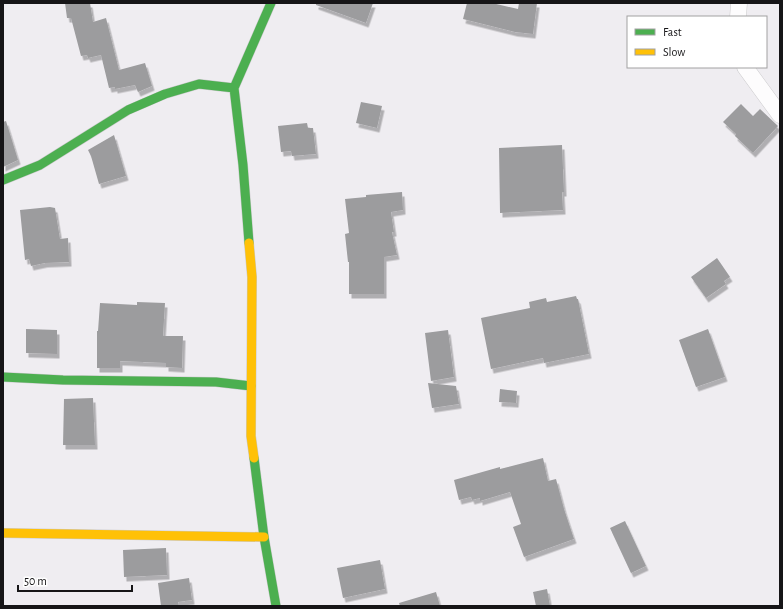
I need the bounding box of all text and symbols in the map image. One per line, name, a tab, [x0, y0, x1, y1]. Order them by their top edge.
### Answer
legend	[627, 16, 767, 68]
text: Fast	[663, 26, 682, 38]
text: Slow	[663, 46, 685, 58]
scale bar	[18, 567, 132, 593]
text: 50 m	[24, 575, 47, 587]

